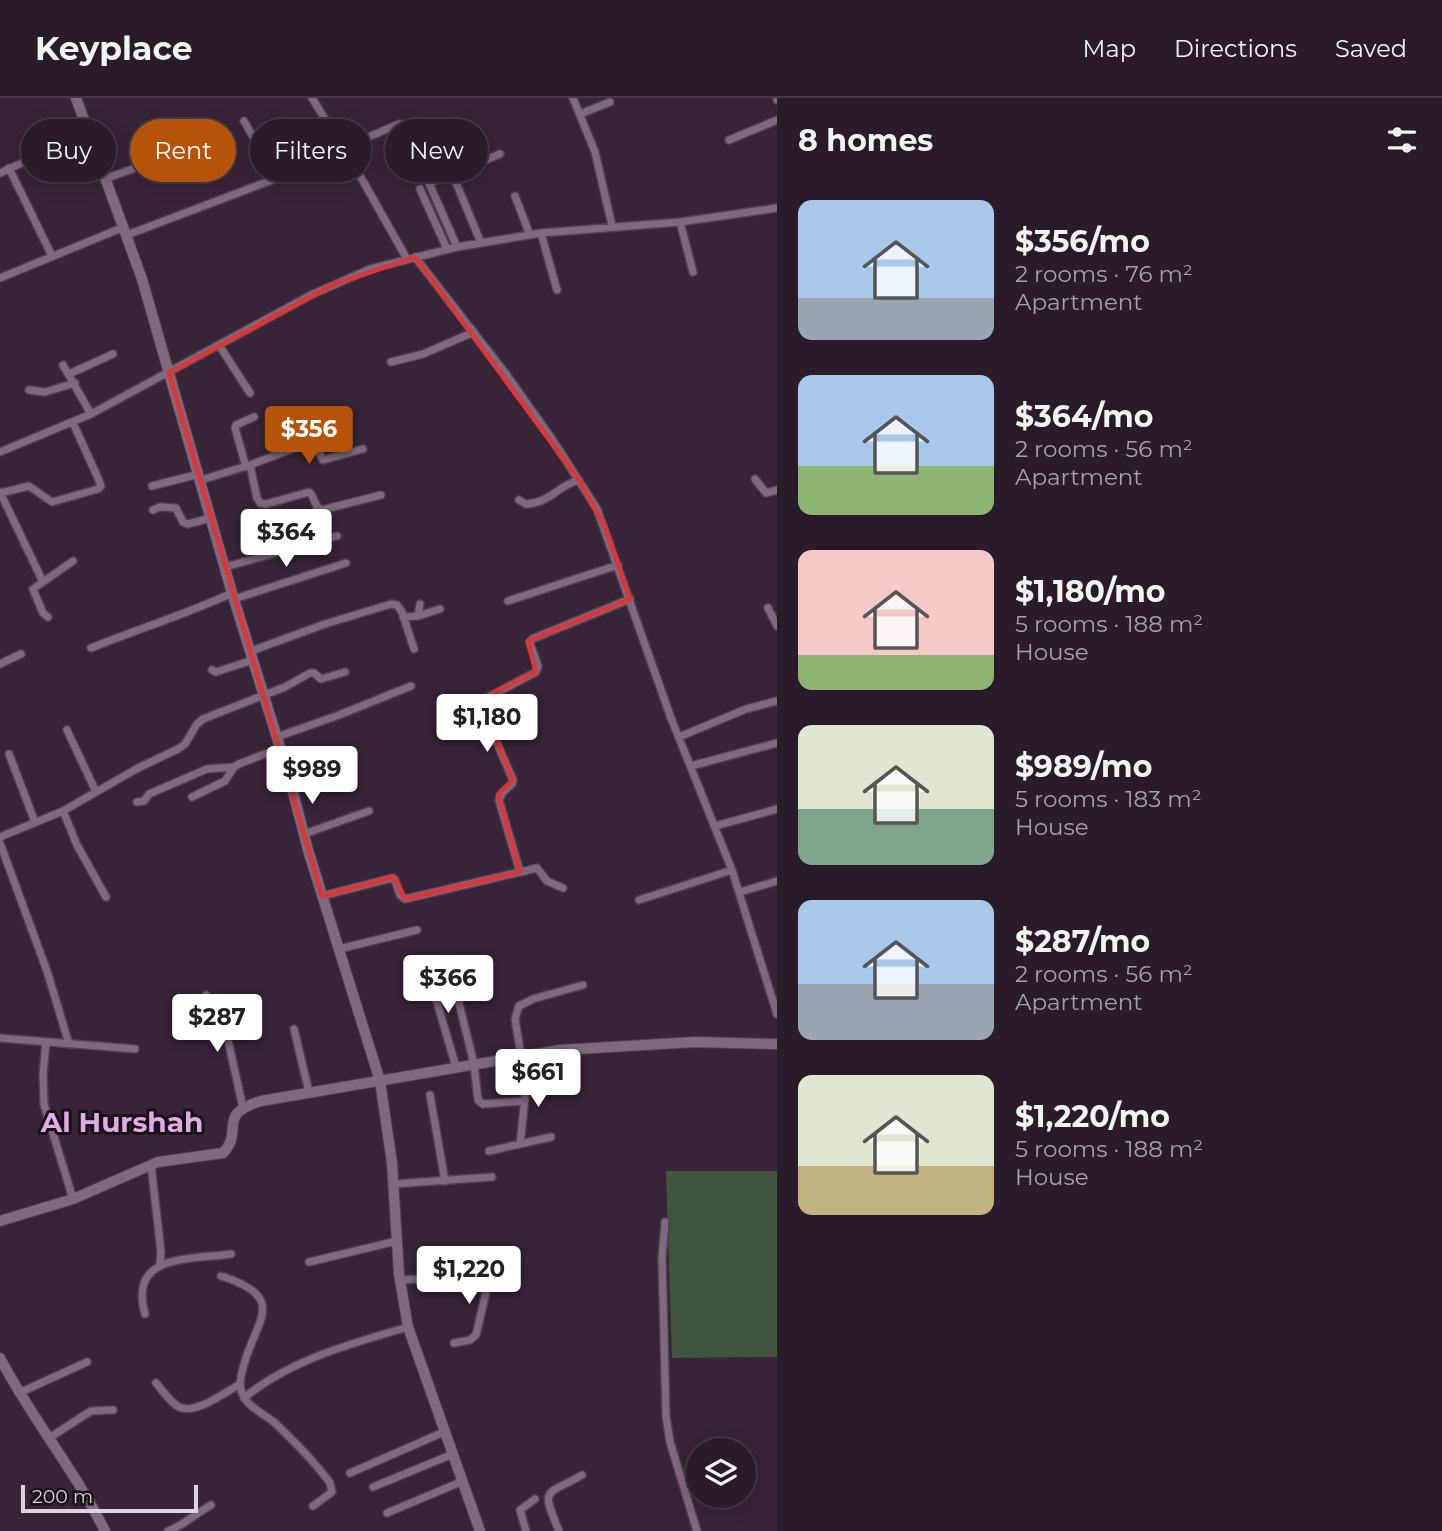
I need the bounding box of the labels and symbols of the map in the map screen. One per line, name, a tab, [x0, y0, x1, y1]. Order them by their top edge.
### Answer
pin: $356	[268, 406, 350, 466]
pin: $364	[245, 510, 327, 569]
pin: $1,180	[430, 694, 544, 754]
pin: $989	[271, 746, 353, 806]
pin: $366	[407, 956, 489, 1015]
pin: $287	[176, 995, 258, 1054]
pin: $661	[497, 1049, 579, 1109]
district label: Al Hurshah	[40, 1105, 203, 1139]
pin: $1,220	[412, 1246, 526, 1306]
scale bar	[21, 1482, 198, 1514]

